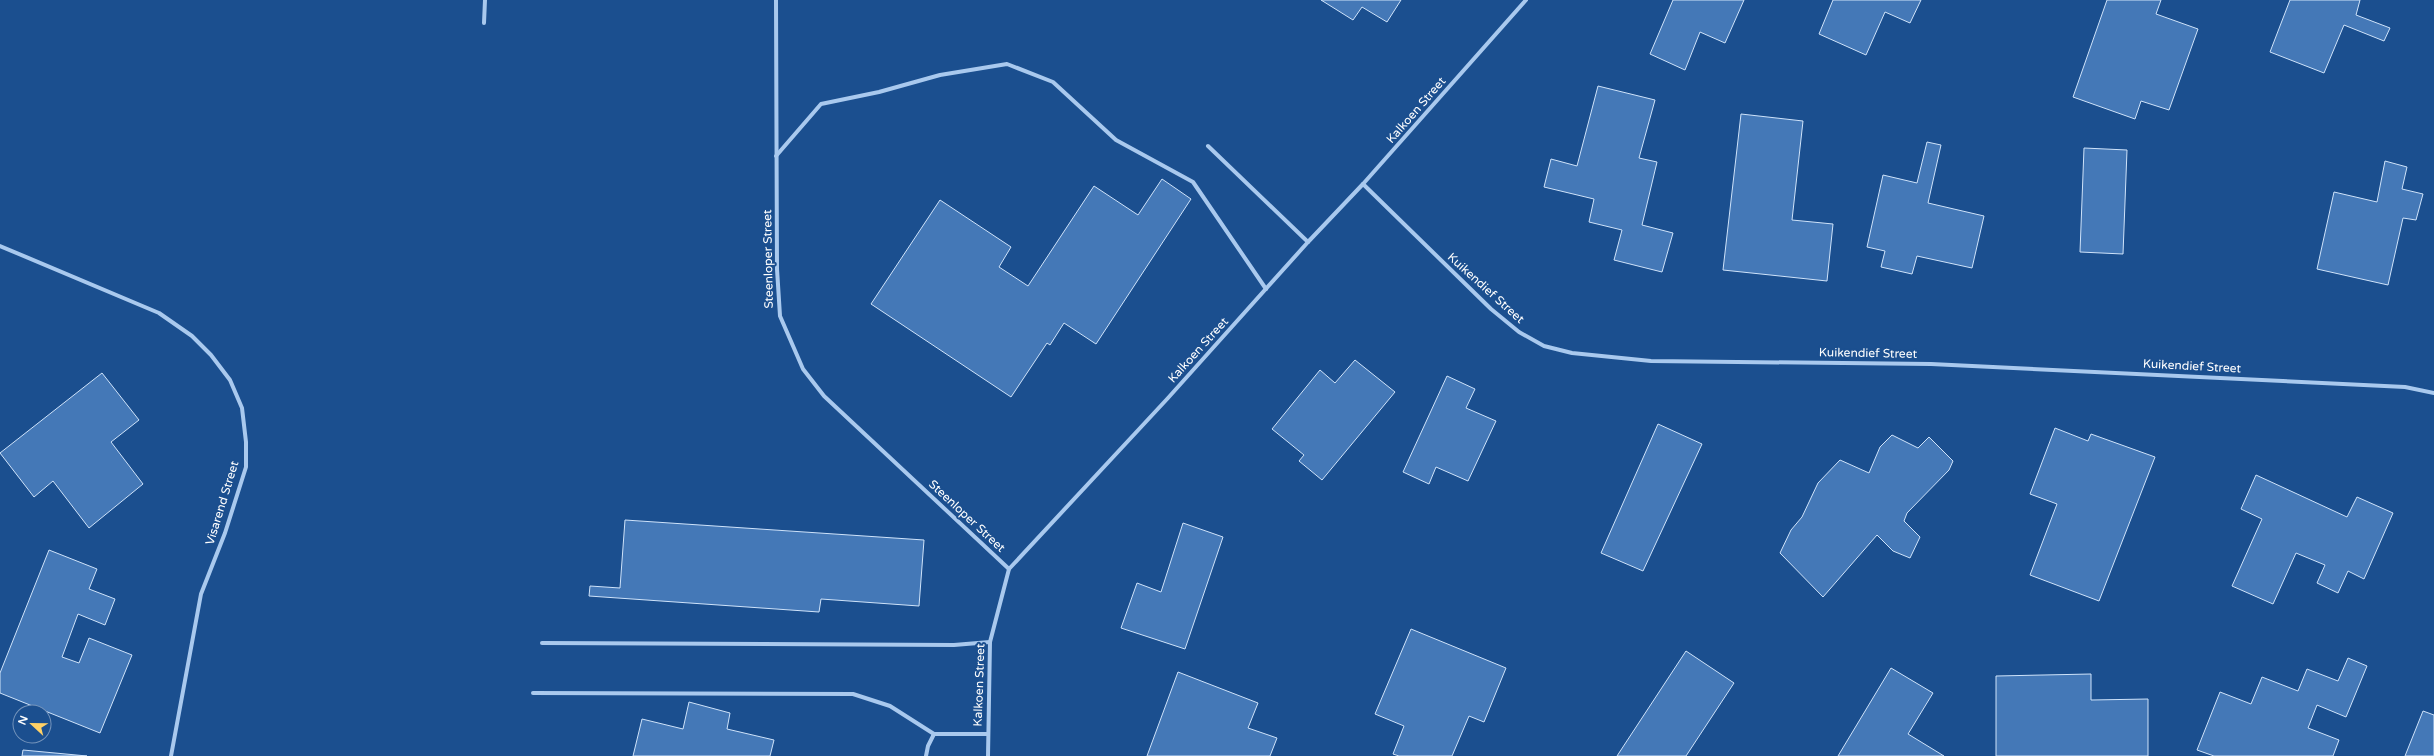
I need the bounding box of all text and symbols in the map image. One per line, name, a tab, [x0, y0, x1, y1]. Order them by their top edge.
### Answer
street label: Kalkoen Street	[1383, 74, 1449, 146]
street label: Steenloper Street	[760, 209, 776, 309]
street label: Kuikendief Street	[1445, 250, 1527, 326]
street label: Kalkoen Street	[1165, 314, 1231, 386]
street label: Kuikendief Street	[1819, 345, 1918, 361]
street label: Kuikendief Street	[2143, 356, 2242, 376]
street label: Visarend Street	[203, 459, 242, 547]
street label: Steenloper Street	[926, 477, 1008, 555]
street label: Kalkoen Street	[971, 643, 987, 727]
north arrow	[12, 704, 52, 744]
text: N	[16, 714, 31, 727]

